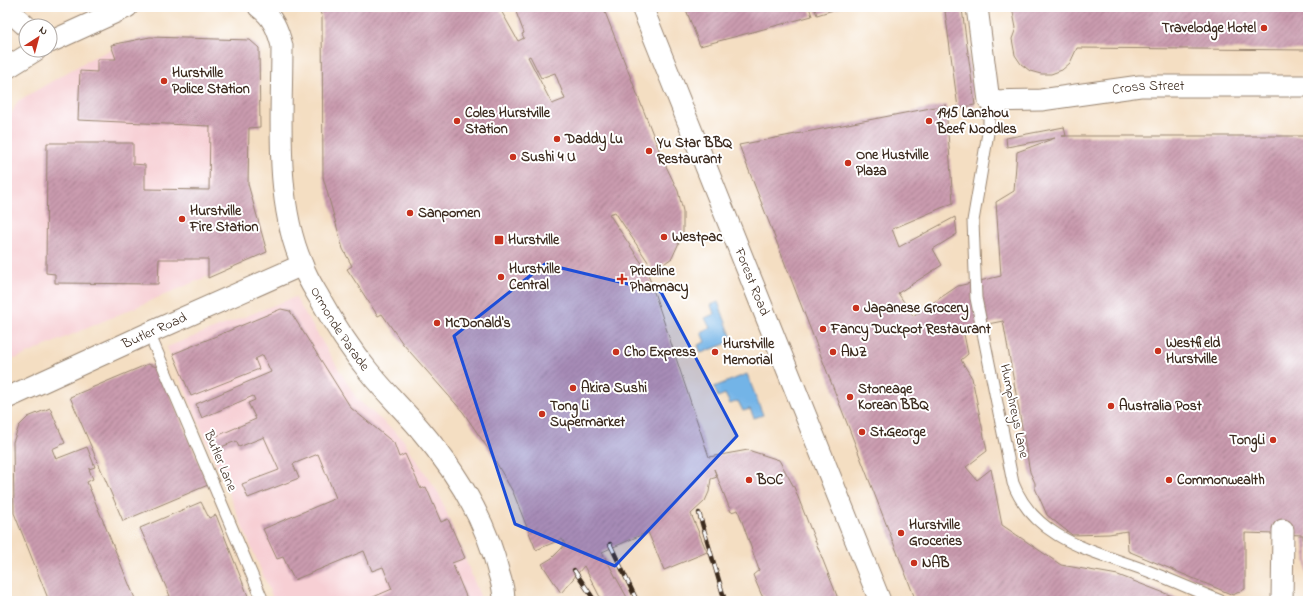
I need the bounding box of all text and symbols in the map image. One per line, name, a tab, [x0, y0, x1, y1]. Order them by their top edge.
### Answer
north arrow	[18, 18, 58, 58]
place label: Travelodge Hotel	[1162, 18, 1257, 41]
text: N	[36, 22, 51, 39]
marker: Travelodge Hotel	[1259, 23, 1269, 33]
place label: Hurstville Police Station	[172, 63, 250, 100]
marker: Hurstville Police Station	[159, 76, 169, 86]
street label: Cross Street	[1111, 76, 1185, 100]
place label: Coles Hurstville Station	[465, 103, 551, 140]
place label: 1915 Lanzhou Beef Noodles	[936, 103, 1017, 140]
marker: Coles Hurstville Station	[452, 116, 462, 126]
marker: 1915 Lanzhou Beef Noodles	[924, 116, 934, 126]
place label: Daddy Lu	[564, 129, 623, 152]
place label: Yu Star BBQ Restaurant	[656, 133, 733, 170]
marker: Daddy Lu	[552, 134, 562, 144]
place label: One Hustville Plaza	[856, 145, 929, 182]
marker: Yu Star BBQ Restaurant	[644, 146, 654, 156]
place label: Sushi 4 U	[521, 147, 576, 168]
marker: Sushi 4 U	[508, 152, 518, 162]
marker: One Hustville Plaza	[843, 158, 853, 168]
place label: Hurstville Fire Station	[189, 201, 258, 238]
place label: Sanpomen	[418, 203, 480, 224]
marker: Sanpomen	[405, 208, 415, 218]
marker: Hurstville Fire Station	[177, 214, 187, 224]
place label: Westpac	[672, 227, 723, 248]
place label: Hurstville	[508, 230, 560, 251]
marker: Westpac	[659, 232, 669, 242]
marker: Hurstville	[493, 234, 505, 246]
street label: Forest Road	[729, 244, 775, 319]
place label: Hurstville Central	[509, 259, 561, 296]
place label: Priceline Pharmacy	[630, 261, 688, 300]
marker: Hurstville Central	[496, 272, 506, 282]
marker: Priceline Pharmacy	[617, 274, 627, 284]
street label: Ormonde Parade	[305, 283, 375, 376]
place label: Japanese Grocery	[864, 298, 969, 321]
marker: Japanese Grocery	[851, 303, 861, 313]
street label: Butler Road	[118, 307, 190, 355]
place label: McDonald's	[445, 313, 511, 334]
marker: McDonald's	[432, 318, 442, 328]
place label: Fancy Duckpot Restaurant	[830, 319, 991, 342]
marker: Fancy Duckpot Restaurant	[818, 324, 828, 334]
place label: Westfield Hurstville	[1166, 333, 1221, 370]
place label: Hurstville Memorial	[723, 334, 775, 371]
place label: Cho Express	[624, 342, 696, 363]
place label: ANZ	[841, 342, 867, 363]
marker: Westfield Hurstville	[1153, 346, 1163, 356]
marker: Cho Express	[611, 347, 621, 357]
marker: Hurstville Memorial	[710, 347, 720, 357]
marker: ANZ	[828, 347, 838, 357]
street label: Humphreys Lane	[993, 362, 1034, 461]
place label: Akira Sushi	[581, 378, 647, 399]
place label: Stoneage Korean BBQ	[858, 379, 929, 416]
marker: Akira Sushi	[568, 383, 578, 393]
marker: Stoneage Korean BBQ	[845, 392, 855, 402]
place label: Tong Li Supermarket	[550, 396, 625, 433]
place label: Australia Post	[1119, 396, 1202, 417]
marker: Australia Post	[1106, 401, 1116, 411]
marker: Tong Li Supermarket	[537, 409, 547, 419]
place label: St.George	[870, 422, 927, 445]
street label: Butler Lane	[197, 426, 243, 495]
marker: St.George	[857, 427, 867, 437]
place label: TongLi	[1229, 430, 1265, 453]
marker: TongLi	[1268, 435, 1278, 445]
place label: BOC	[756, 470, 784, 491]
place label: Commonwealth	[1177, 470, 1265, 491]
marker: BOC	[744, 475, 754, 485]
marker: Commonwealth	[1164, 475, 1174, 485]
place label: Hurstville Groceries	[909, 515, 962, 552]
marker: Hurstville Groceries	[896, 528, 906, 538]
place label: NAB	[922, 553, 950, 574]
marker: NAB	[909, 558, 919, 568]

